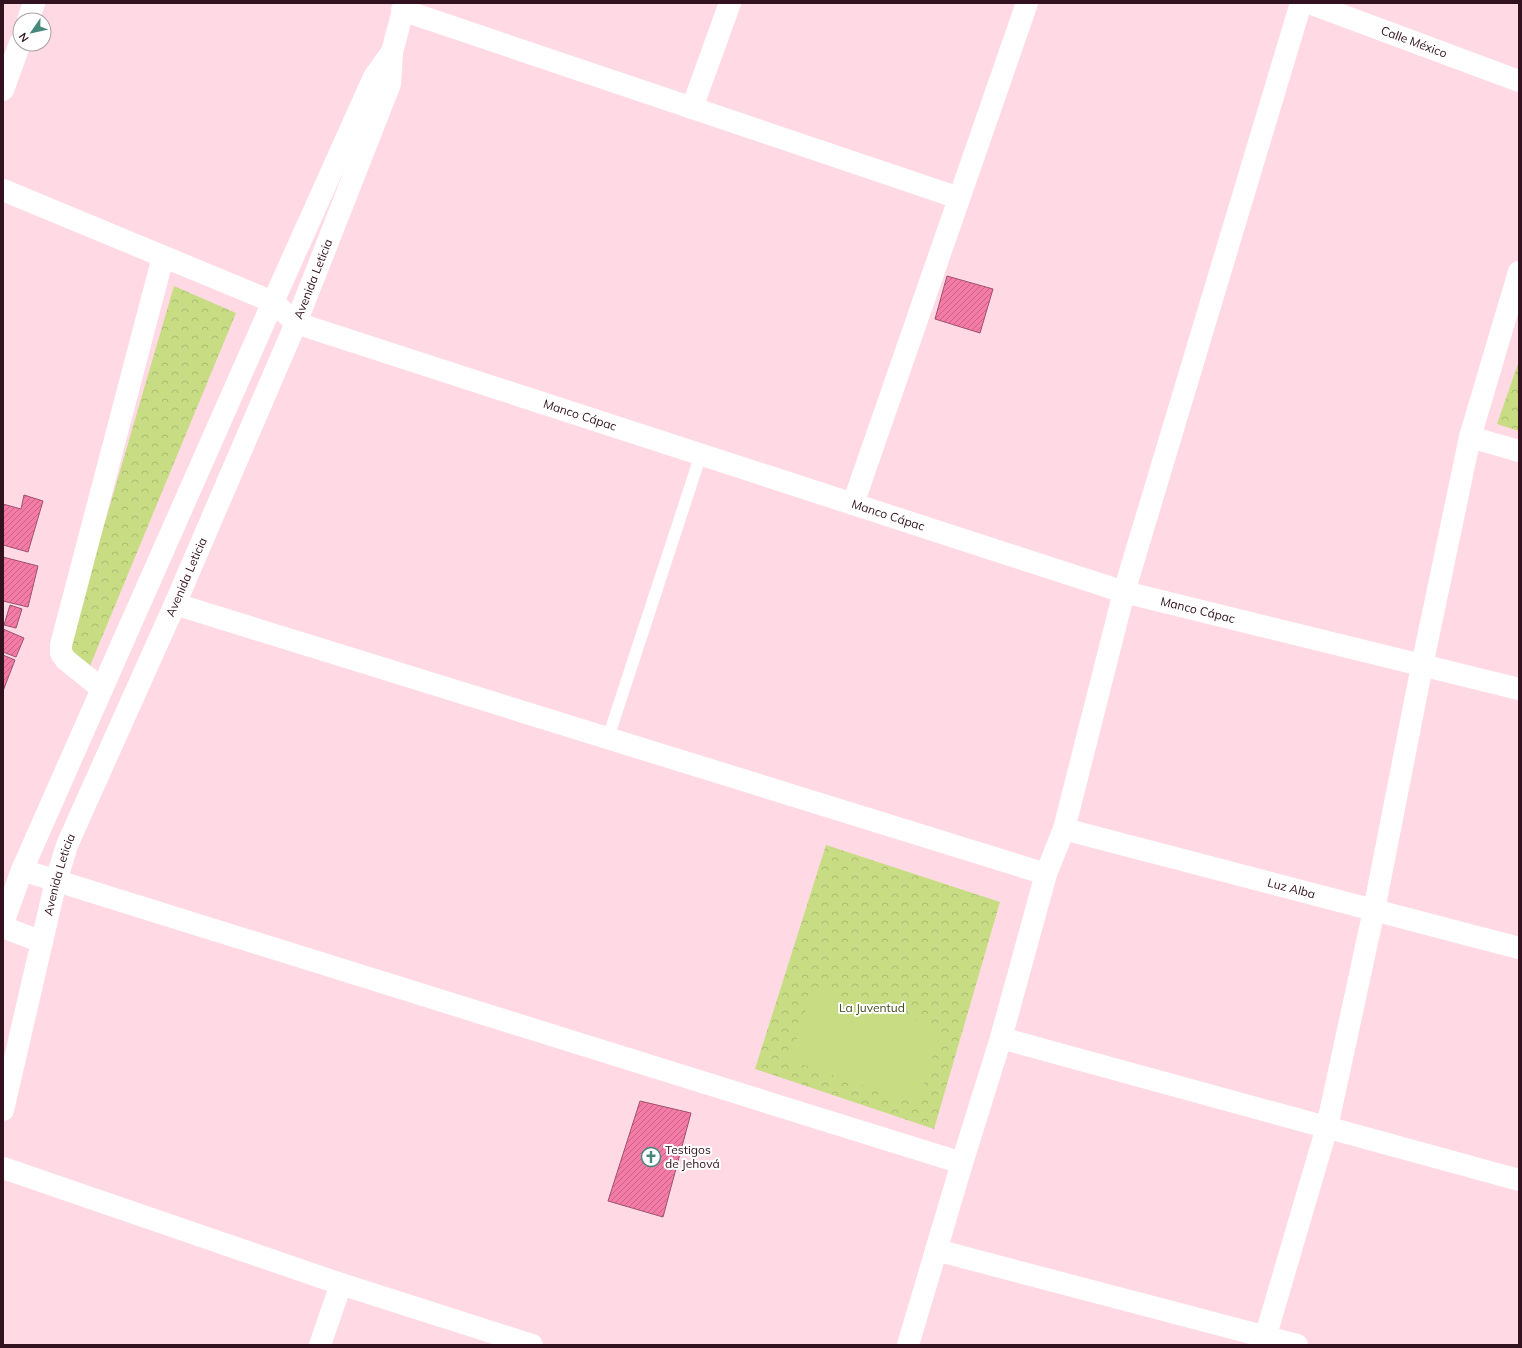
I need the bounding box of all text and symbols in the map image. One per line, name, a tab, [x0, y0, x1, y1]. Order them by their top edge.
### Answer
north arrow	[12, 12, 52, 52]
street label: Calle México	[1379, 22, 1449, 61]
text: N	[16, 30, 32, 45]
street label: Avenida Leticia	[290, 237, 335, 321]
street label: Manco Cápac	[542, 396, 619, 434]
street label: Manco Cápac	[850, 496, 927, 534]
street label: Avenida Leticia	[162, 535, 210, 619]
street label: Manco Cápac	[1159, 593, 1237, 626]
street label: Avenida Leticia	[40, 831, 78, 917]
street label: Luz Alba	[1266, 875, 1317, 901]
park label: La Juventud	[839, 1000, 905, 1015]
place label: Testigos de Jehová	[665, 1142, 720, 1171]
church icon: Testigos de Jehová	[640, 1146, 662, 1168]

